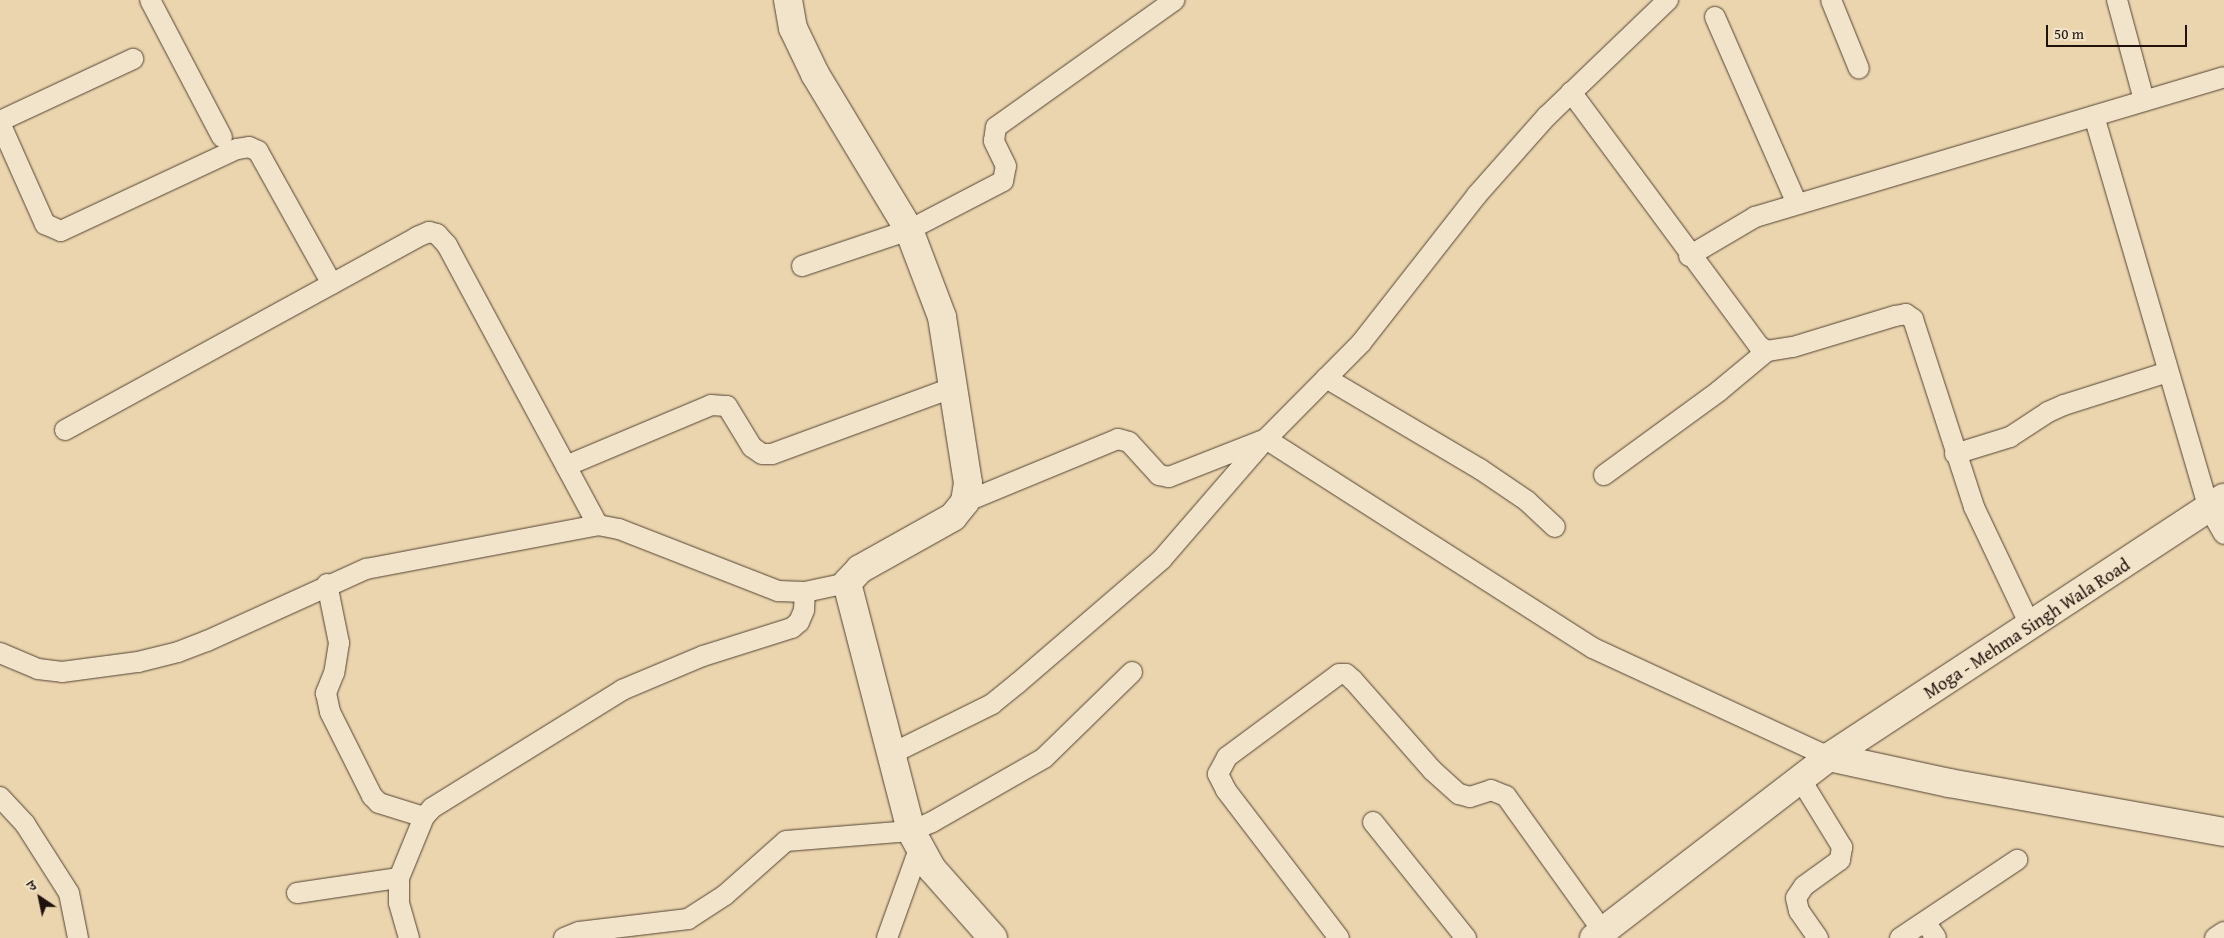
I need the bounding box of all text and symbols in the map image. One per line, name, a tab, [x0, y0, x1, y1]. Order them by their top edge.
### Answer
scale bar	[2049, 15, 2190, 47]
text: 50 m	[2054, 23, 2084, 44]
street label: Moga - Mehma Singh Wala Road	[1920, 554, 2134, 704]
north arrow	[15, 873, 65, 923]
text: उ	[23, 875, 40, 896]

